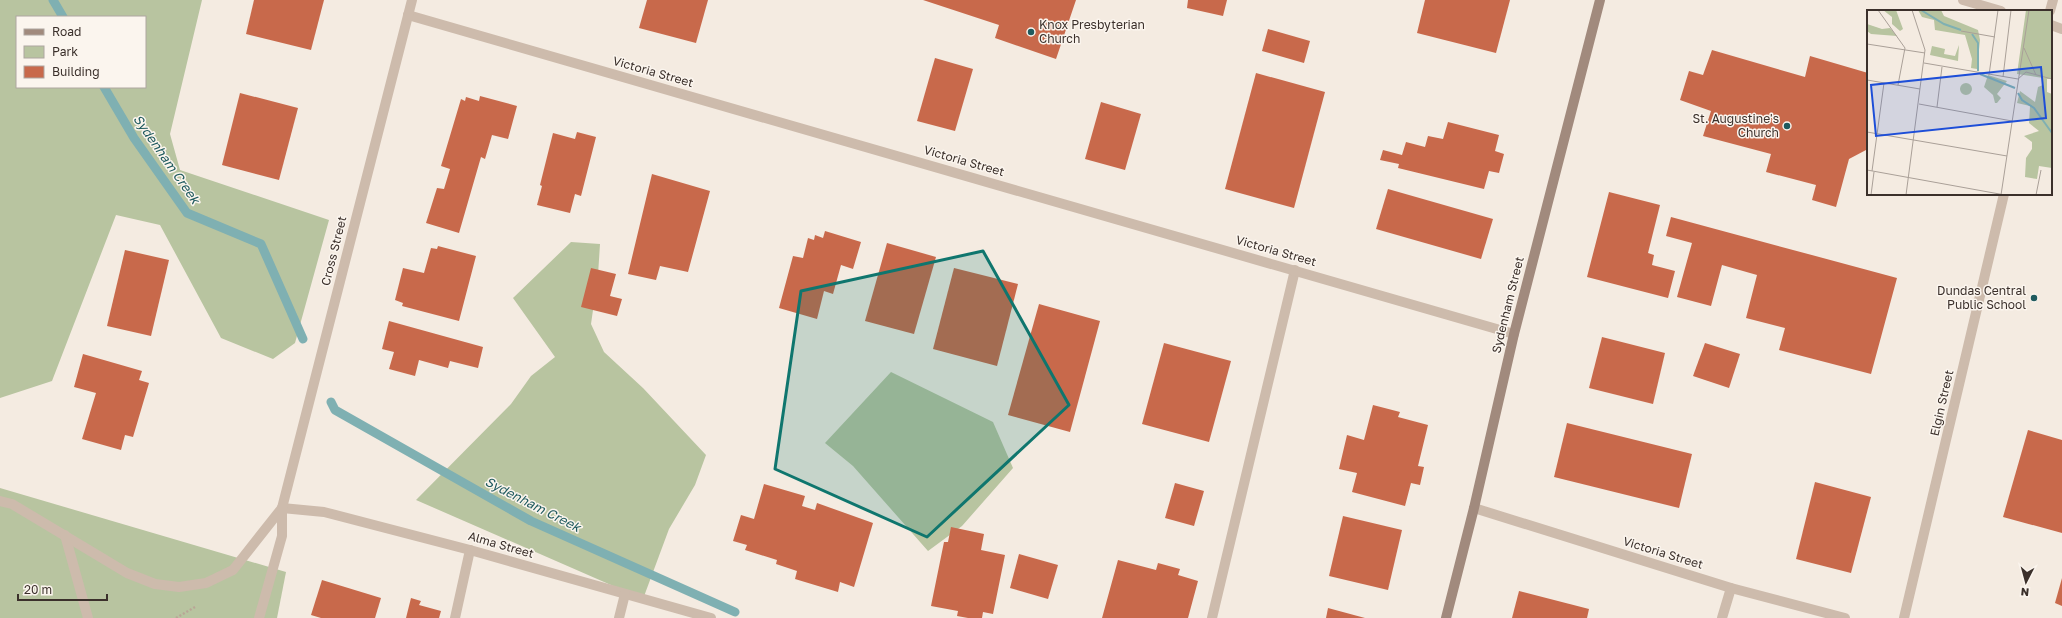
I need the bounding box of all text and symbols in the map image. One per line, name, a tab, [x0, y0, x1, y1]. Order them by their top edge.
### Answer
inset map	[1867, 10, 2052, 195]
legend	[16, 16, 146, 88]
place label: Knox Presbyterian Church	[1039, 17, 1145, 46]
text: Road	[52, 24, 81, 39]
marker: Knox Presbyterian Church	[1026, 27, 1036, 37]
text: Park	[52, 44, 78, 59]
street label: Victoria Street	[611, 53, 695, 90]
text: Building	[52, 64, 100, 79]
water label: Sydenham Creek	[130, 111, 205, 208]
place label: St. Augustine's Church	[1693, 111, 1779, 140]
marker: St. Augustine's Church	[1782, 121, 1792, 131]
street label: Victoria Street	[922, 142, 1006, 179]
street label: Cross Street	[318, 214, 349, 287]
street label: Victoria Street	[1234, 232, 1318, 269]
street label: Sydenham Street	[1488, 255, 1527, 355]
place label: Dundas Central Public School	[1937, 283, 2026, 312]
marker: Dundas Central Public School	[2029, 293, 2039, 303]
street label: Elgin Street	[1927, 368, 1956, 437]
water label: Sydenham Creek	[483, 473, 585, 536]
street label: Alma Street	[467, 528, 536, 561]
street label: Victoria Street	[1621, 533, 1705, 572]
north arrow	[2006, 562, 2046, 602]
scale bar	[18, 576, 107, 602]
text: 20 m	[24, 582, 52, 597]
text: N	[2020, 586, 2030, 599]

